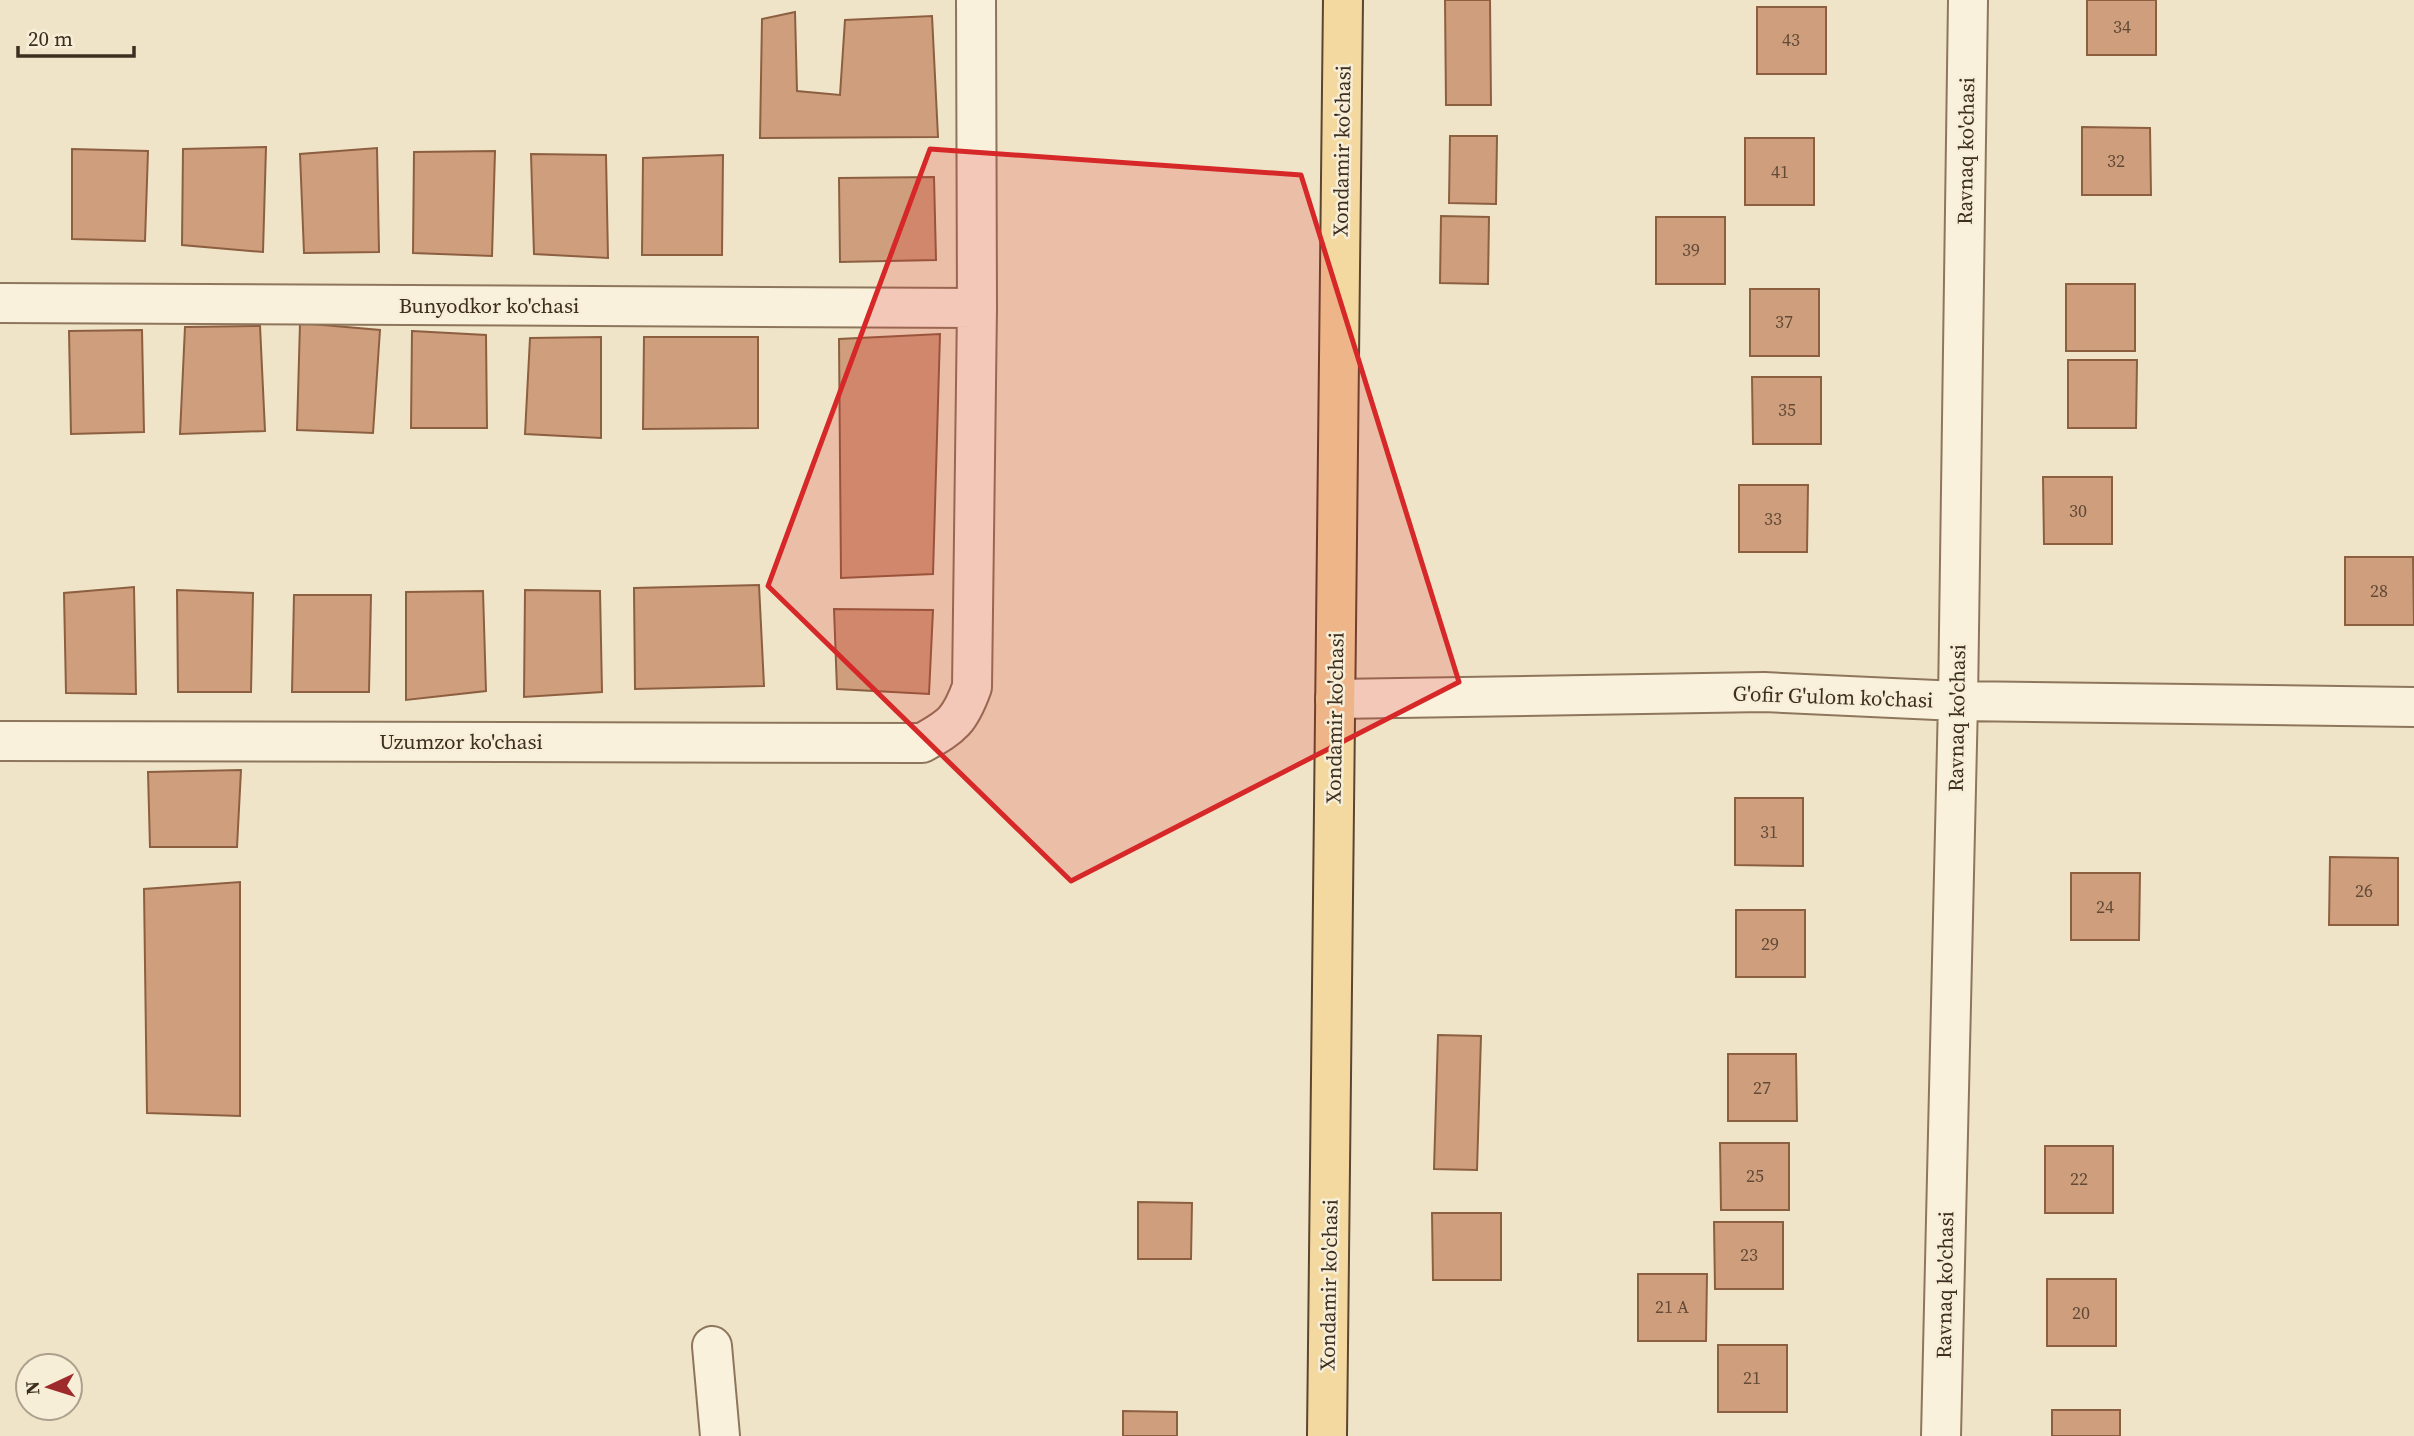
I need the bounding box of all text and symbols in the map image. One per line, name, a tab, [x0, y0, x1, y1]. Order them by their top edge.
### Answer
scale bar	[18, 14, 133, 58]
house number: 34	[2113, 14, 2131, 39]
text: 20 m	[28, 24, 73, 53]
house number: 43	[1782, 27, 1800, 52]
street label: Xondamir ko'chasi	[1326, 65, 1357, 237]
street label: Ravnaq ko'chasi	[1950, 77, 1981, 225]
house number: 32	[2107, 148, 2125, 173]
house number: 41	[1771, 159, 1789, 184]
house number: 39	[1682, 237, 1700, 262]
street label: Bunyodkor ko'chasi	[399, 291, 579, 320]
house number: 37	[1775, 309, 1793, 334]
house number: 35	[1778, 397, 1796, 422]
house number: 30	[2069, 498, 2087, 523]
house number: 33	[1764, 506, 1782, 531]
house number: 28	[2370, 578, 2388, 603]
street label: Xondamir ko'chasi	[1319, 632, 1350, 804]
street label: Ravnaq ko'chasi	[1941, 644, 1972, 792]
street label: G'ofir G'ulom ko'chasi	[1732, 679, 1934, 714]
street label: Uzumzor ko'chasi	[379, 727, 543, 756]
house number: 31	[1760, 819, 1778, 844]
house number: 26	[2355, 878, 2373, 903]
house number: 24	[2096, 894, 2114, 919]
house number: 29	[1761, 931, 1779, 956]
house number: 27	[1753, 1075, 1771, 1100]
house number: 25	[1746, 1163, 1764, 1188]
house number: 22	[2070, 1166, 2088, 1191]
street label: Xondamir ko'chasi	[1313, 1199, 1344, 1371]
street label: Ravnaq ko'chasi	[1929, 1211, 1960, 1359]
house number: 23	[1740, 1242, 1758, 1267]
house number: 21 А	[1655, 1294, 1689, 1319]
house number: 20	[2072, 1300, 2090, 1325]
north arrow	[14, 1352, 84, 1422]
house number: 21	[1743, 1365, 1761, 1390]
text: N	[19, 1380, 45, 1396]

